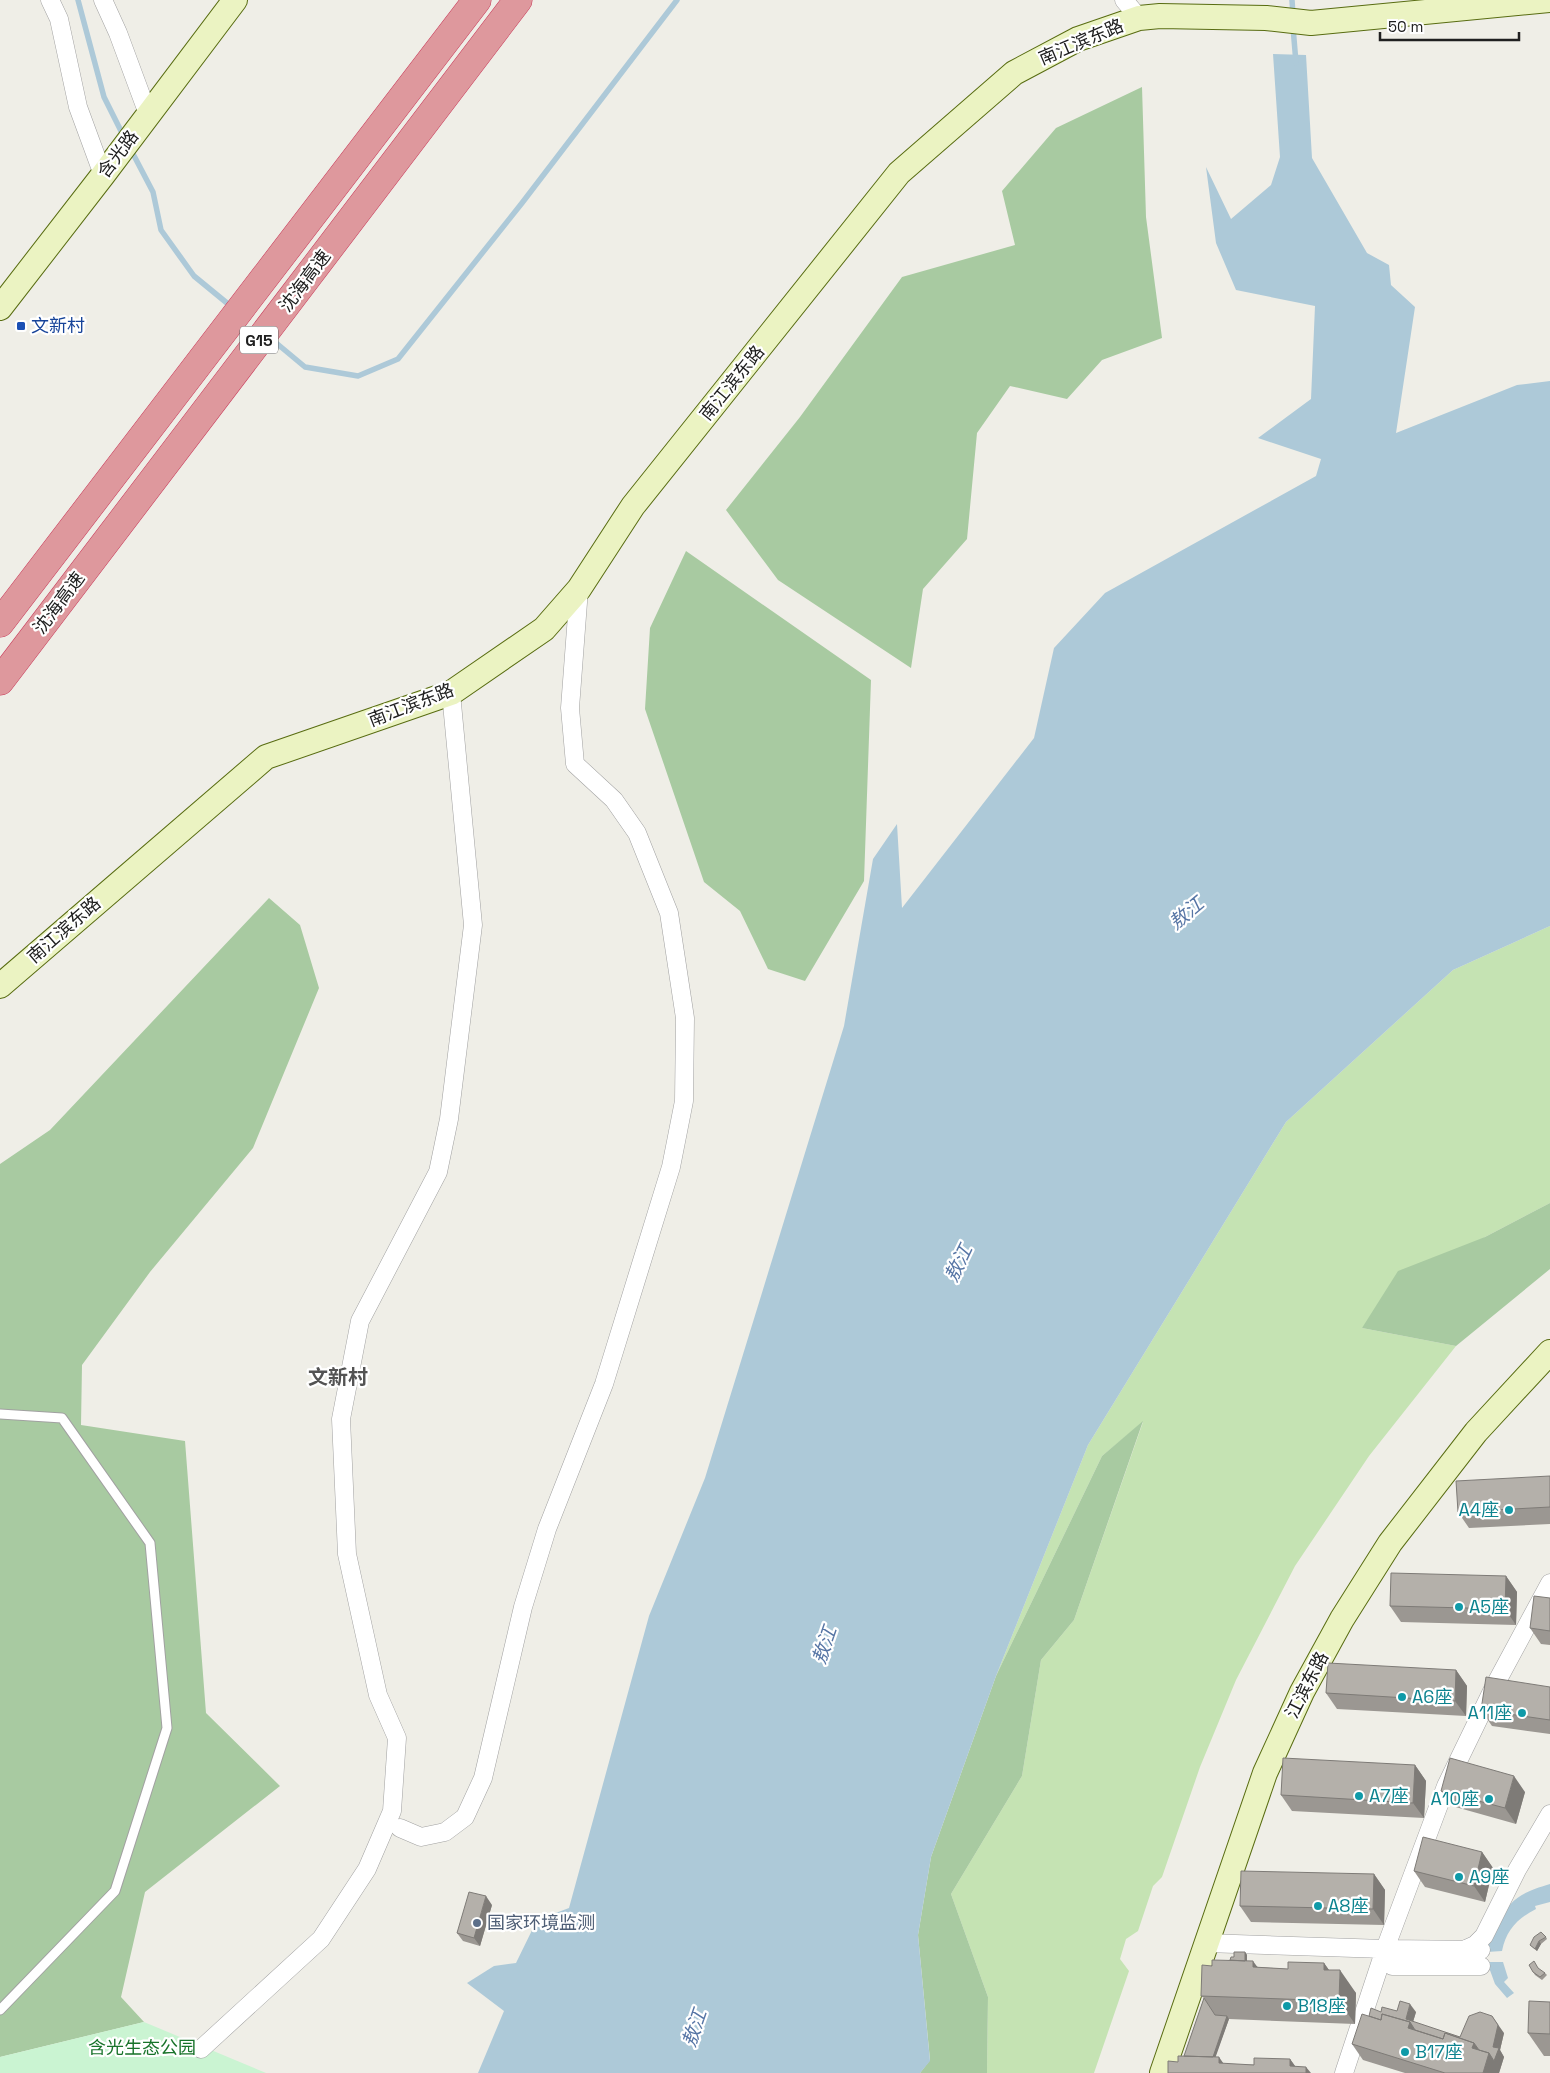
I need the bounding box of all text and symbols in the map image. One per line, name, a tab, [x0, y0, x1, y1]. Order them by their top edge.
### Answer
scale bar	[1380, 10, 1519, 42]
street label: 南江滨东路	[1035, 13, 1127, 70]
text: 50 m	[1388, 17, 1423, 36]
street label: 含光路	[92, 125, 143, 182]
street label: 沈海高速	[274, 245, 335, 316]
place label: 文新村	[31, 314, 85, 337]
marker: 文新村	[15, 320, 27, 332]
road number: G15	[240, 326, 278, 354]
street label: 南江滨东路	[694, 340, 769, 425]
street label: 沈海高速	[28, 567, 89, 638]
street label: 南江滨东路	[365, 678, 457, 731]
water label: 敖江	[1164, 890, 1210, 935]
street label: 南江滨东路	[22, 891, 105, 968]
water label: 敖江	[939, 1239, 979, 1286]
district label: 文新村	[308, 1364, 368, 1390]
place label: A4座	[1458, 1498, 1499, 1521]
marker: A4座	[1503, 1504, 1515, 1516]
place label: A5座	[1469, 1595, 1509, 1618]
marker: A5座	[1453, 1601, 1465, 1613]
water label: 敖江	[806, 1621, 843, 1667]
street label: 江滨东路	[1280, 1647, 1333, 1722]
place label: A6座	[1412, 1685, 1452, 1708]
marker: A6座	[1396, 1691, 1408, 1703]
place label: A11座	[1468, 1701, 1512, 1724]
marker: A11座	[1516, 1707, 1528, 1719]
place label: A7座	[1369, 1784, 1409, 1807]
place label: A10座	[1431, 1787, 1479, 1810]
marker: A7座	[1353, 1790, 1365, 1802]
marker: A10座	[1483, 1793, 1495, 1805]
place label: A9座	[1469, 1865, 1509, 1888]
marker: A9座	[1453, 1871, 1465, 1883]
place label: A8座	[1328, 1894, 1369, 1917]
marker: A8座	[1312, 1900, 1324, 1912]
place label: 国家环境监测	[487, 1911, 595, 1934]
marker: 国家环境监测	[471, 1917, 483, 1929]
place label: B18座	[1297, 1994, 1346, 2017]
marker: B18座	[1281, 2000, 1293, 2012]
water label: 敖江	[676, 2004, 713, 2050]
park label: 含光生态公园	[88, 2036, 196, 2059]
place label: B17座	[1415, 2040, 1463, 2063]
marker: B17座	[1399, 2046, 1411, 2058]

